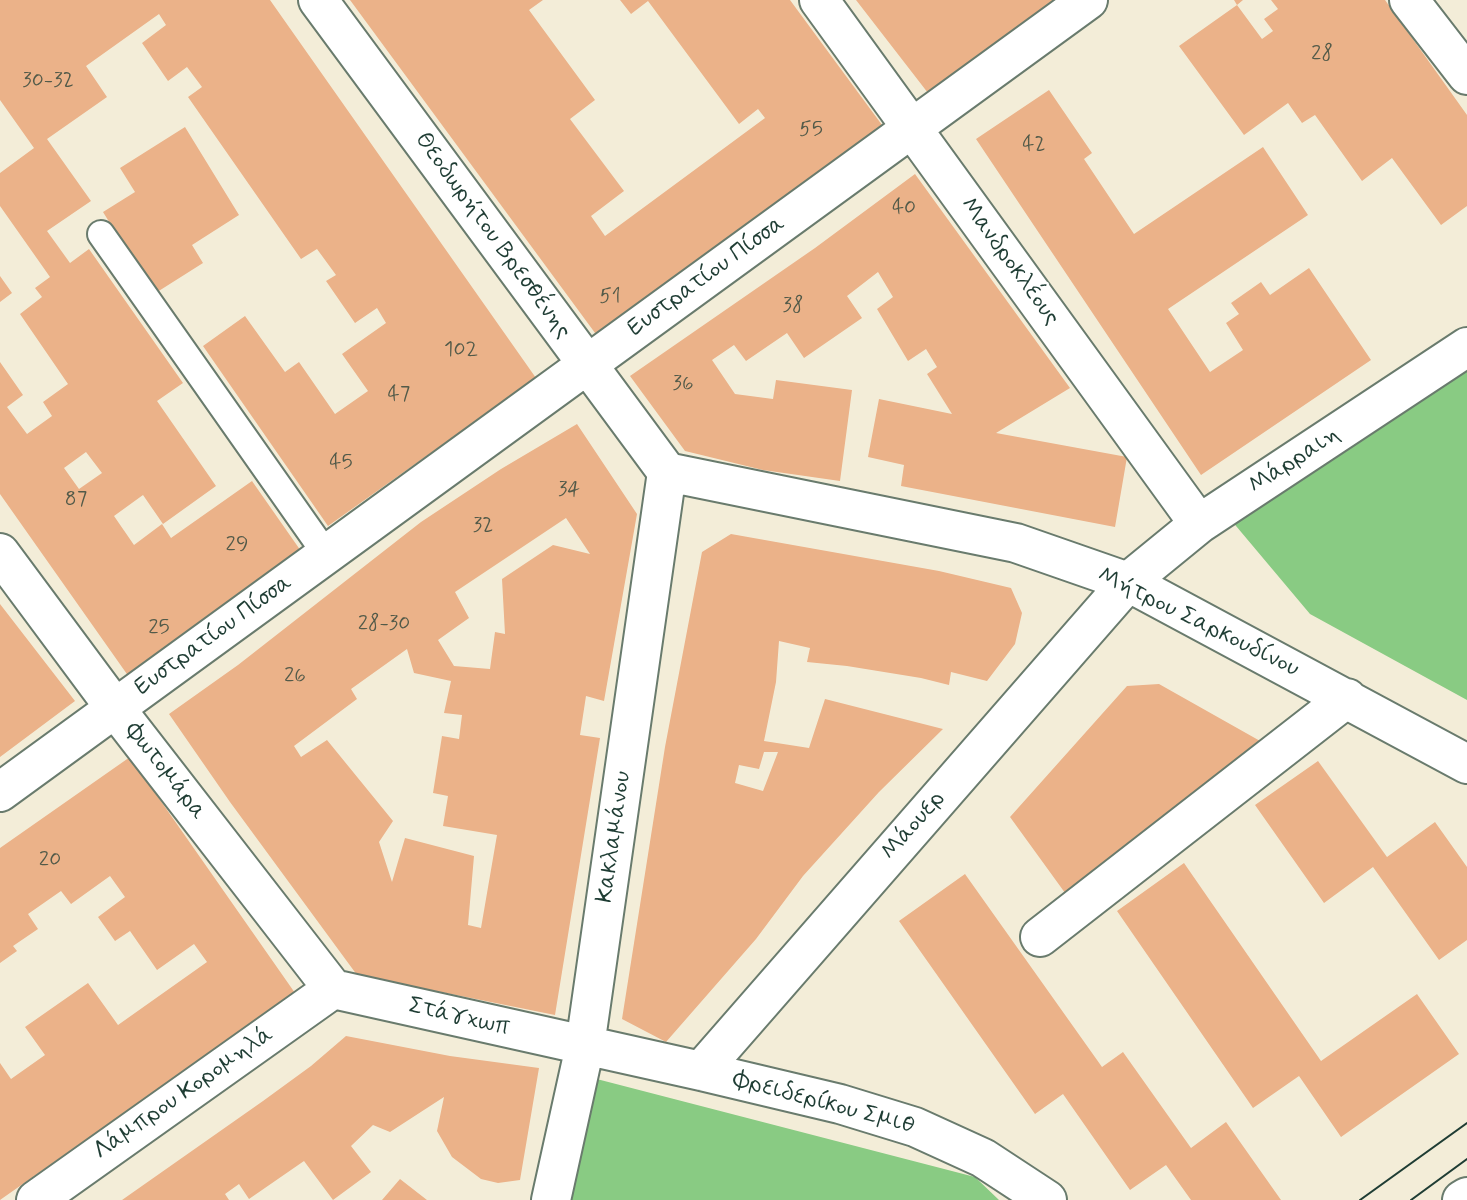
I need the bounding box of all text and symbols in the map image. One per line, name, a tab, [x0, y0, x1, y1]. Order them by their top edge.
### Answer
house number: 28	[1311, 42, 1333, 68]
house number: 30-32	[22, 69, 74, 95]
house number: 55	[799, 118, 823, 144]
street label: Θεοδωρήτου Βρεσθένης	[407, 127, 577, 345]
house number: 42	[1022, 133, 1046, 159]
street label: Μανδροκλέους	[953, 192, 1065, 332]
house number: 40	[892, 196, 916, 222]
street label: Ευστρατίου Πίσσα	[623, 210, 791, 344]
house number: 51	[599, 285, 621, 311]
house number: 38	[783, 294, 803, 320]
house number: 102	[444, 338, 478, 364]
house number: 36	[672, 372, 694, 398]
house number: 47	[388, 383, 410, 409]
street label: Μάρραιη	[1244, 421, 1346, 501]
house number: 45	[329, 451, 353, 477]
house number: 34	[558, 478, 580, 504]
house number: 87	[65, 488, 87, 514]
house number: 32	[473, 514, 493, 540]
house number: 29	[226, 533, 248, 559]
street label: Μήτρου Σαρκουδίνου	[1093, 562, 1303, 684]
street label: Ευστρατίου Πίσσα	[130, 569, 298, 703]
house number: 28-30	[358, 612, 410, 638]
house number: 25	[148, 616, 170, 642]
house number: 26	[284, 664, 306, 690]
street label: Φωτομάρα	[118, 718, 212, 826]
street label: Κακλαμάνου	[592, 769, 638, 905]
street label: Μάουερ	[876, 785, 952, 867]
house number: 20	[39, 848, 61, 874]
street label: Στάγχωπ	[405, 992, 513, 1044]
street label: Λάμπρου Κορομηλά	[89, 1021, 279, 1167]
street label: Φρειδερίκου Σμιθ	[730, 1066, 918, 1142]

